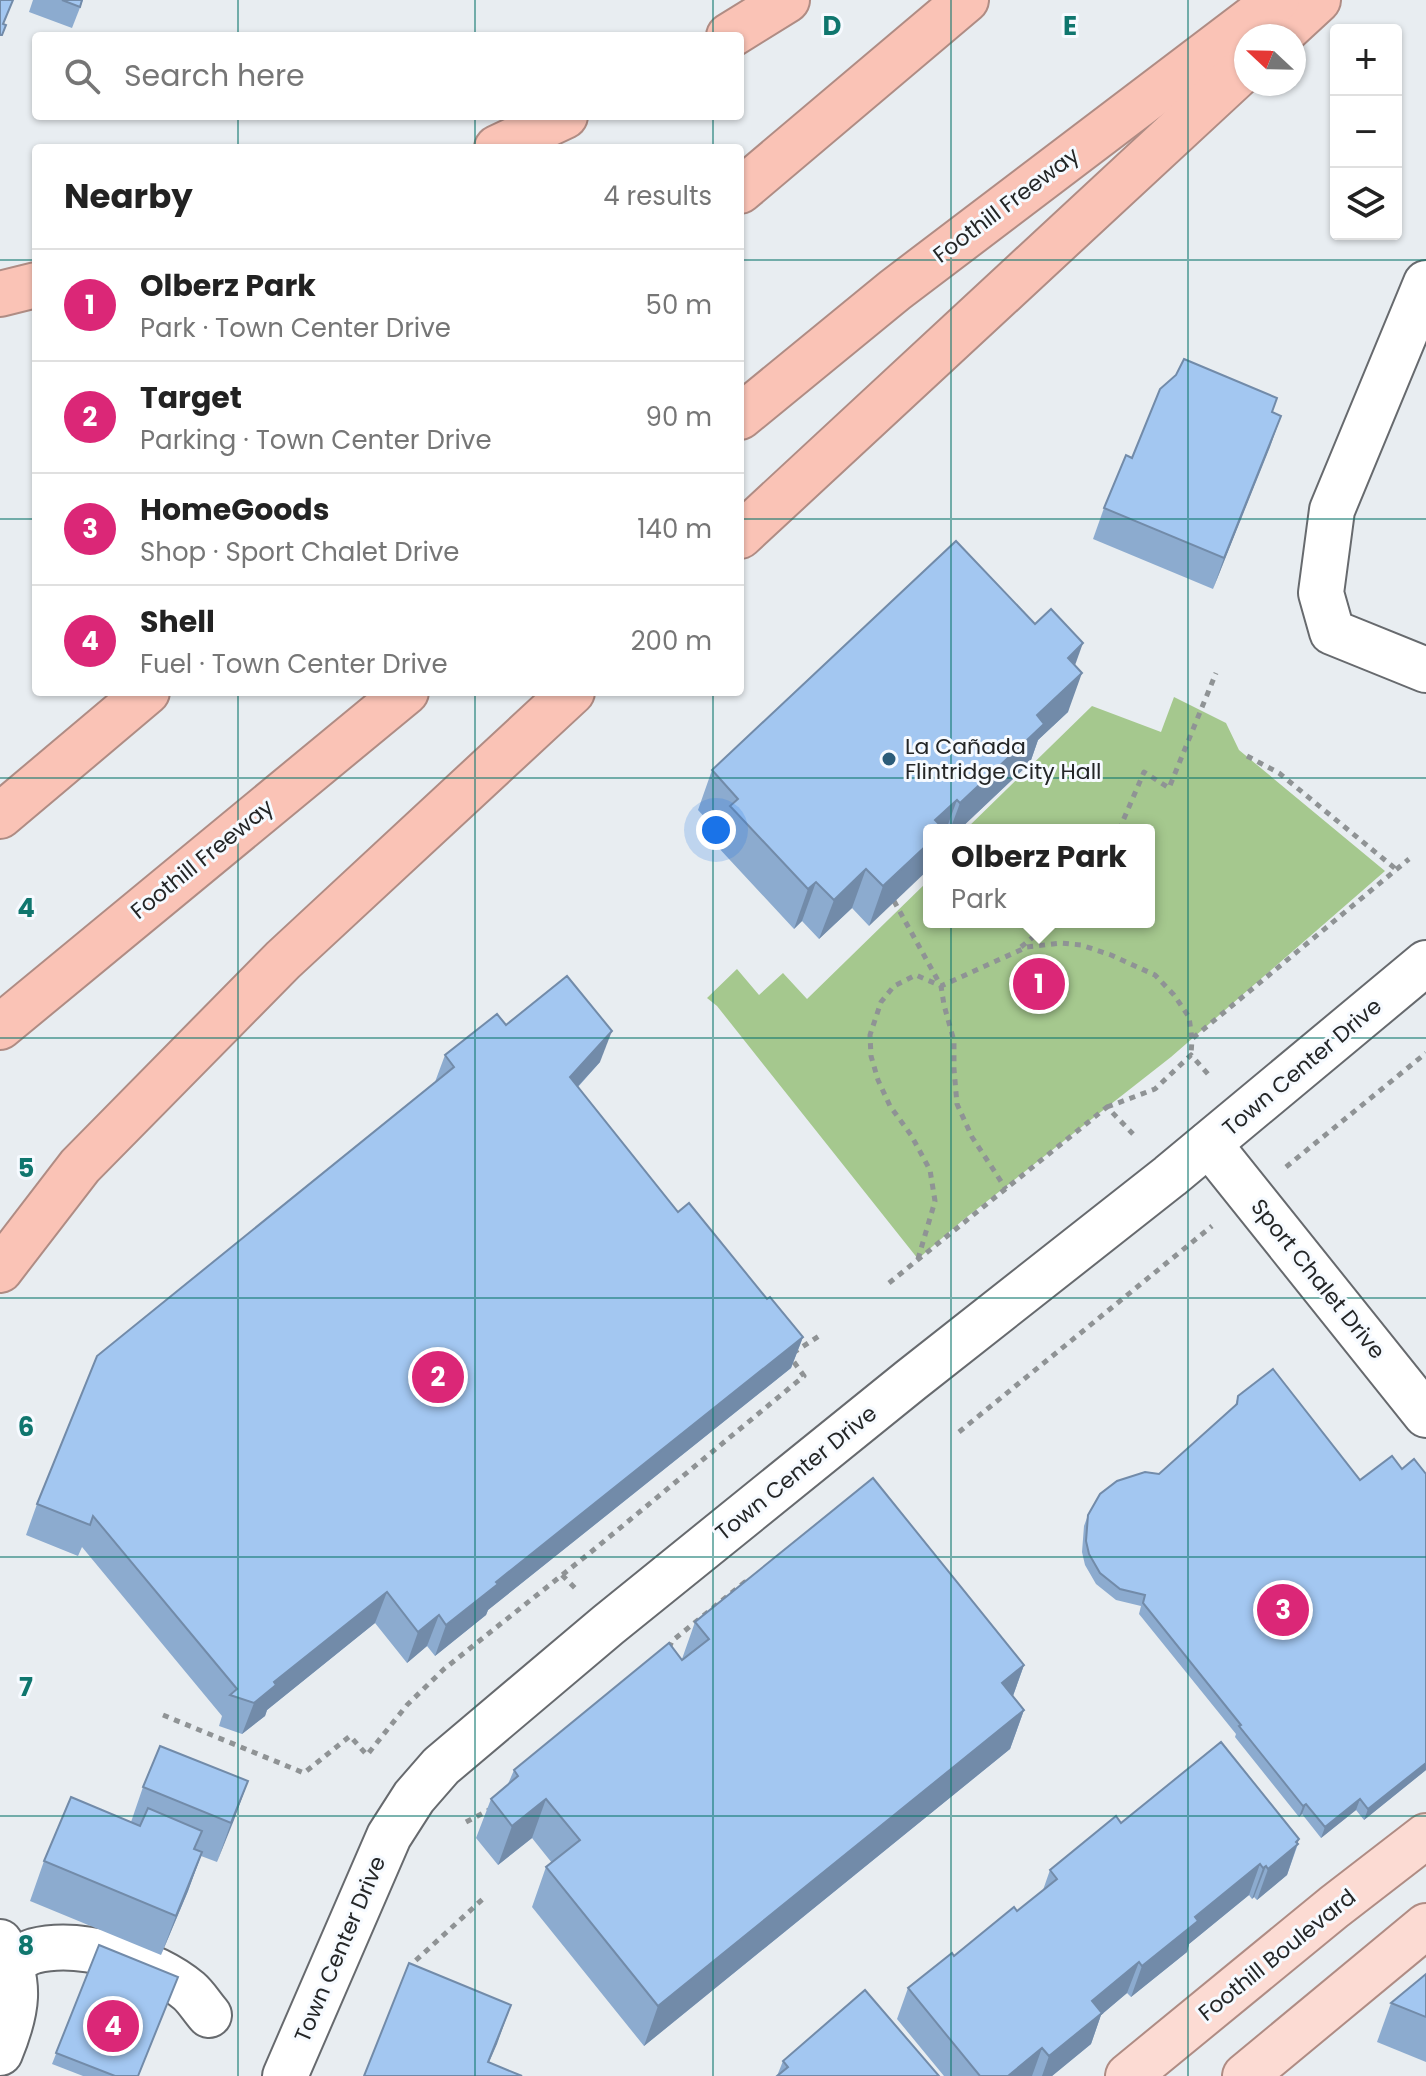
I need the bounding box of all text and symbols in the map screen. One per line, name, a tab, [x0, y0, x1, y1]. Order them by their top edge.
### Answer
text: D	[823, 8, 842, 44]
text: E	[1063, 8, 1077, 44]
north arrow	[1234, 24, 1306, 96]
map controls	[1330, 24, 1402, 240]
button: +	[1330, 24, 1402, 96]
search box	[32, 32, 744, 120]
icon: search	[60, 54, 104, 98]
text: Search here	[124, 54, 305, 97]
button: −	[1330, 96, 1402, 168]
street label: Foothill Freeway	[927, 139, 1086, 270]
button: layers	[1330, 168, 1402, 240]
text: Nearby	[64, 172, 193, 220]
text: 4 results	[603, 178, 712, 214]
text: Olberz Park	[140, 264, 316, 307]
text: 1	[85, 287, 95, 323]
text: 50 m	[646, 287, 712, 323]
text: Park · Town Center Drive	[140, 310, 451, 346]
text: Target	[140, 376, 242, 419]
text: 2	[83, 399, 97, 435]
text: 90 m	[646, 399, 712, 435]
text: Parking · Town Center Drive	[140, 422, 492, 458]
text: HomeGoods	[140, 488, 329, 531]
text: 3	[82, 511, 98, 547]
text: 140 m	[637, 511, 712, 547]
text: Shop · Sport Chalet Drive	[140, 534, 460, 570]
text: Shell	[140, 600, 215, 643]
text: 4	[81, 623, 99, 659]
text: 200 m	[631, 623, 712, 659]
text: Fuel · Town Center Drive	[140, 646, 448, 682]
place label: La Cañada Flintridge City Hall	[905, 731, 1101, 787]
marker: La Cañada Flintridge City Hall	[880, 750, 898, 768]
street label: Foothill Freeway	[124, 791, 280, 926]
your location	[696, 810, 736, 850]
popup	[923, 824, 1155, 928]
text: Olberz Park	[951, 835, 1127, 878]
text: Park	[951, 881, 1007, 917]
text: 4	[17, 890, 35, 926]
pin: 1	[1013, 954, 1065, 1014]
street label: Town Center Drive	[1216, 991, 1388, 1143]
text: 5	[18, 1150, 34, 1186]
street label: Sport Chalet Drive	[1244, 1192, 1392, 1366]
pin: 2	[412, 1347, 464, 1407]
street label: Town Center Drive	[709, 1398, 883, 1548]
text: 6	[18, 1409, 34, 1445]
pin: 3	[1257, 1580, 1309, 1640]
text: 7	[19, 1669, 33, 1705]
street label: Town Center Drive	[287, 1851, 393, 2047]
street label: Foothill Boulevard	[1192, 1882, 1362, 2028]
text: 8	[18, 1928, 34, 1964]
pin: 4	[87, 1996, 139, 2056]

